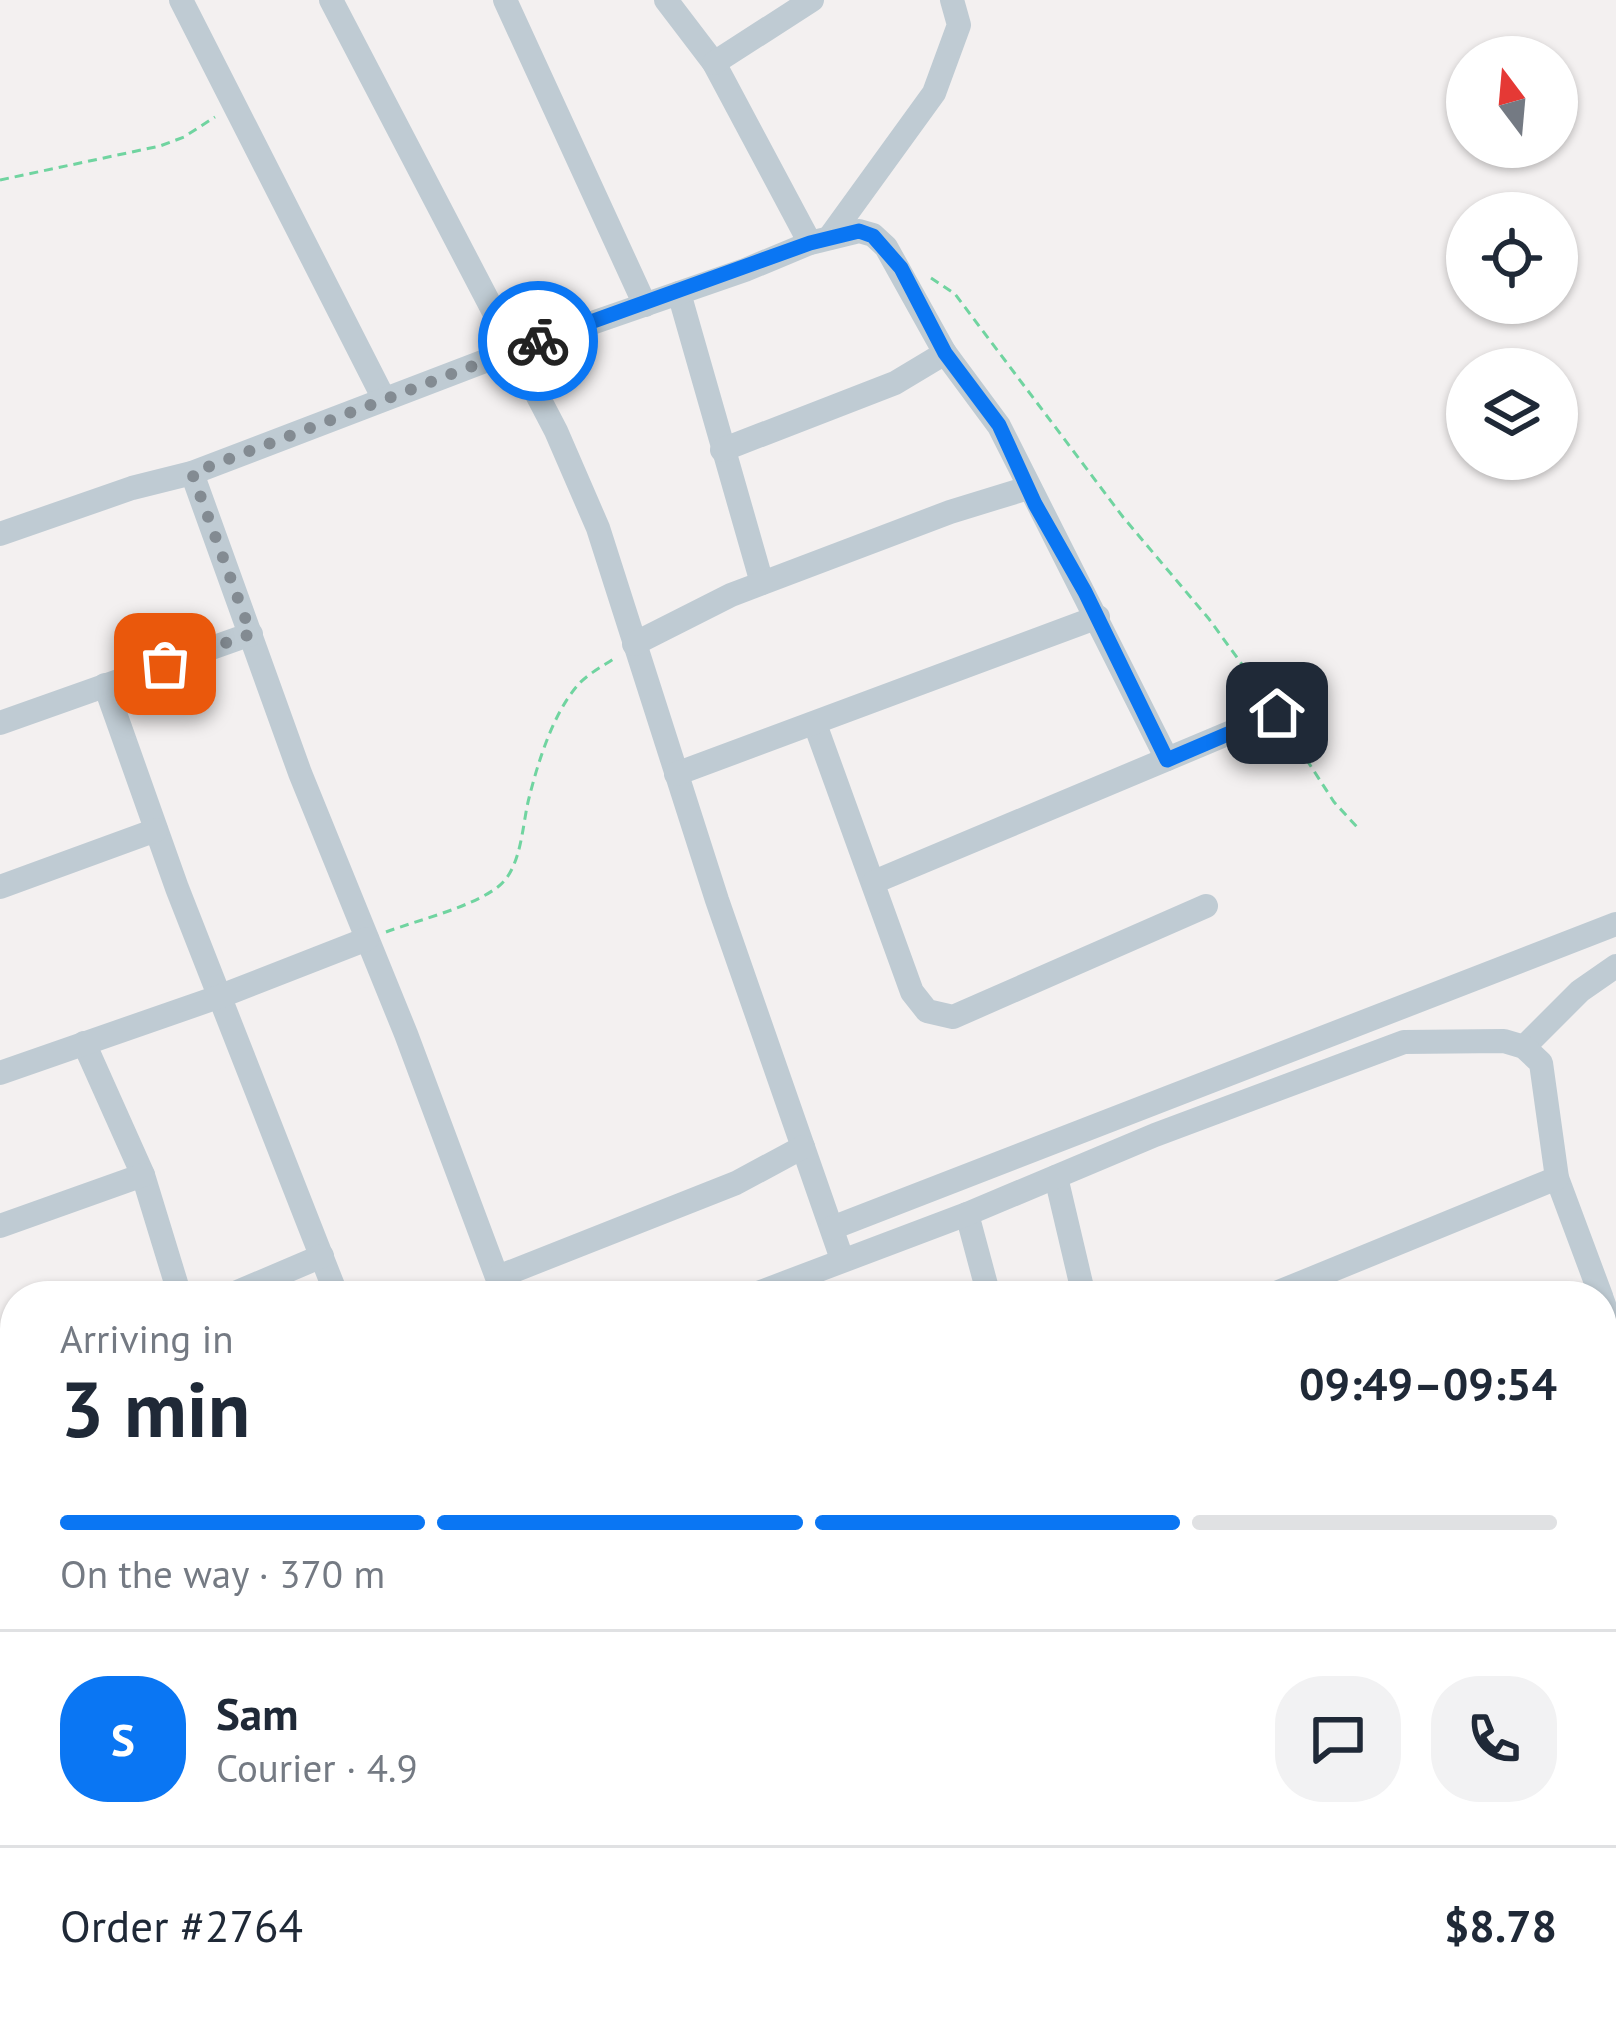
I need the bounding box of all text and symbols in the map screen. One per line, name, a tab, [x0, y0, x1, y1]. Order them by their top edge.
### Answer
north arrow	[1446, 36, 1578, 168]
map controls	[1446, 36, 1578, 480]
button: locate	[1446, 192, 1578, 324]
courier	[478, 281, 598, 401]
icon: bike	[505, 308, 571, 374]
button: layers	[1446, 348, 1578, 480]
pin	[114, 613, 216, 715]
icon: bag	[132, 631, 198, 697]
pin	[1226, 662, 1328, 764]
icon: home	[1244, 680, 1310, 746]
text: Arriving in	[60, 1313, 234, 1364]
text: 09:49–09:54	[1299, 1354, 1557, 1412]
text: 3 min	[60, 1358, 250, 1459]
text: On the way · 370 m	[60, 1548, 385, 1599]
button: chat	[1275, 1676, 1401, 1802]
button: phone	[1431, 1676, 1557, 1802]
text: Sam	[216, 1684, 298, 1742]
text: S	[111, 1710, 135, 1768]
text: Courier · 4.9	[216, 1742, 418, 1793]
text: Order #2764	[60, 1896, 303, 1954]
text: $8.78	[1444, 1896, 1557, 1954]

